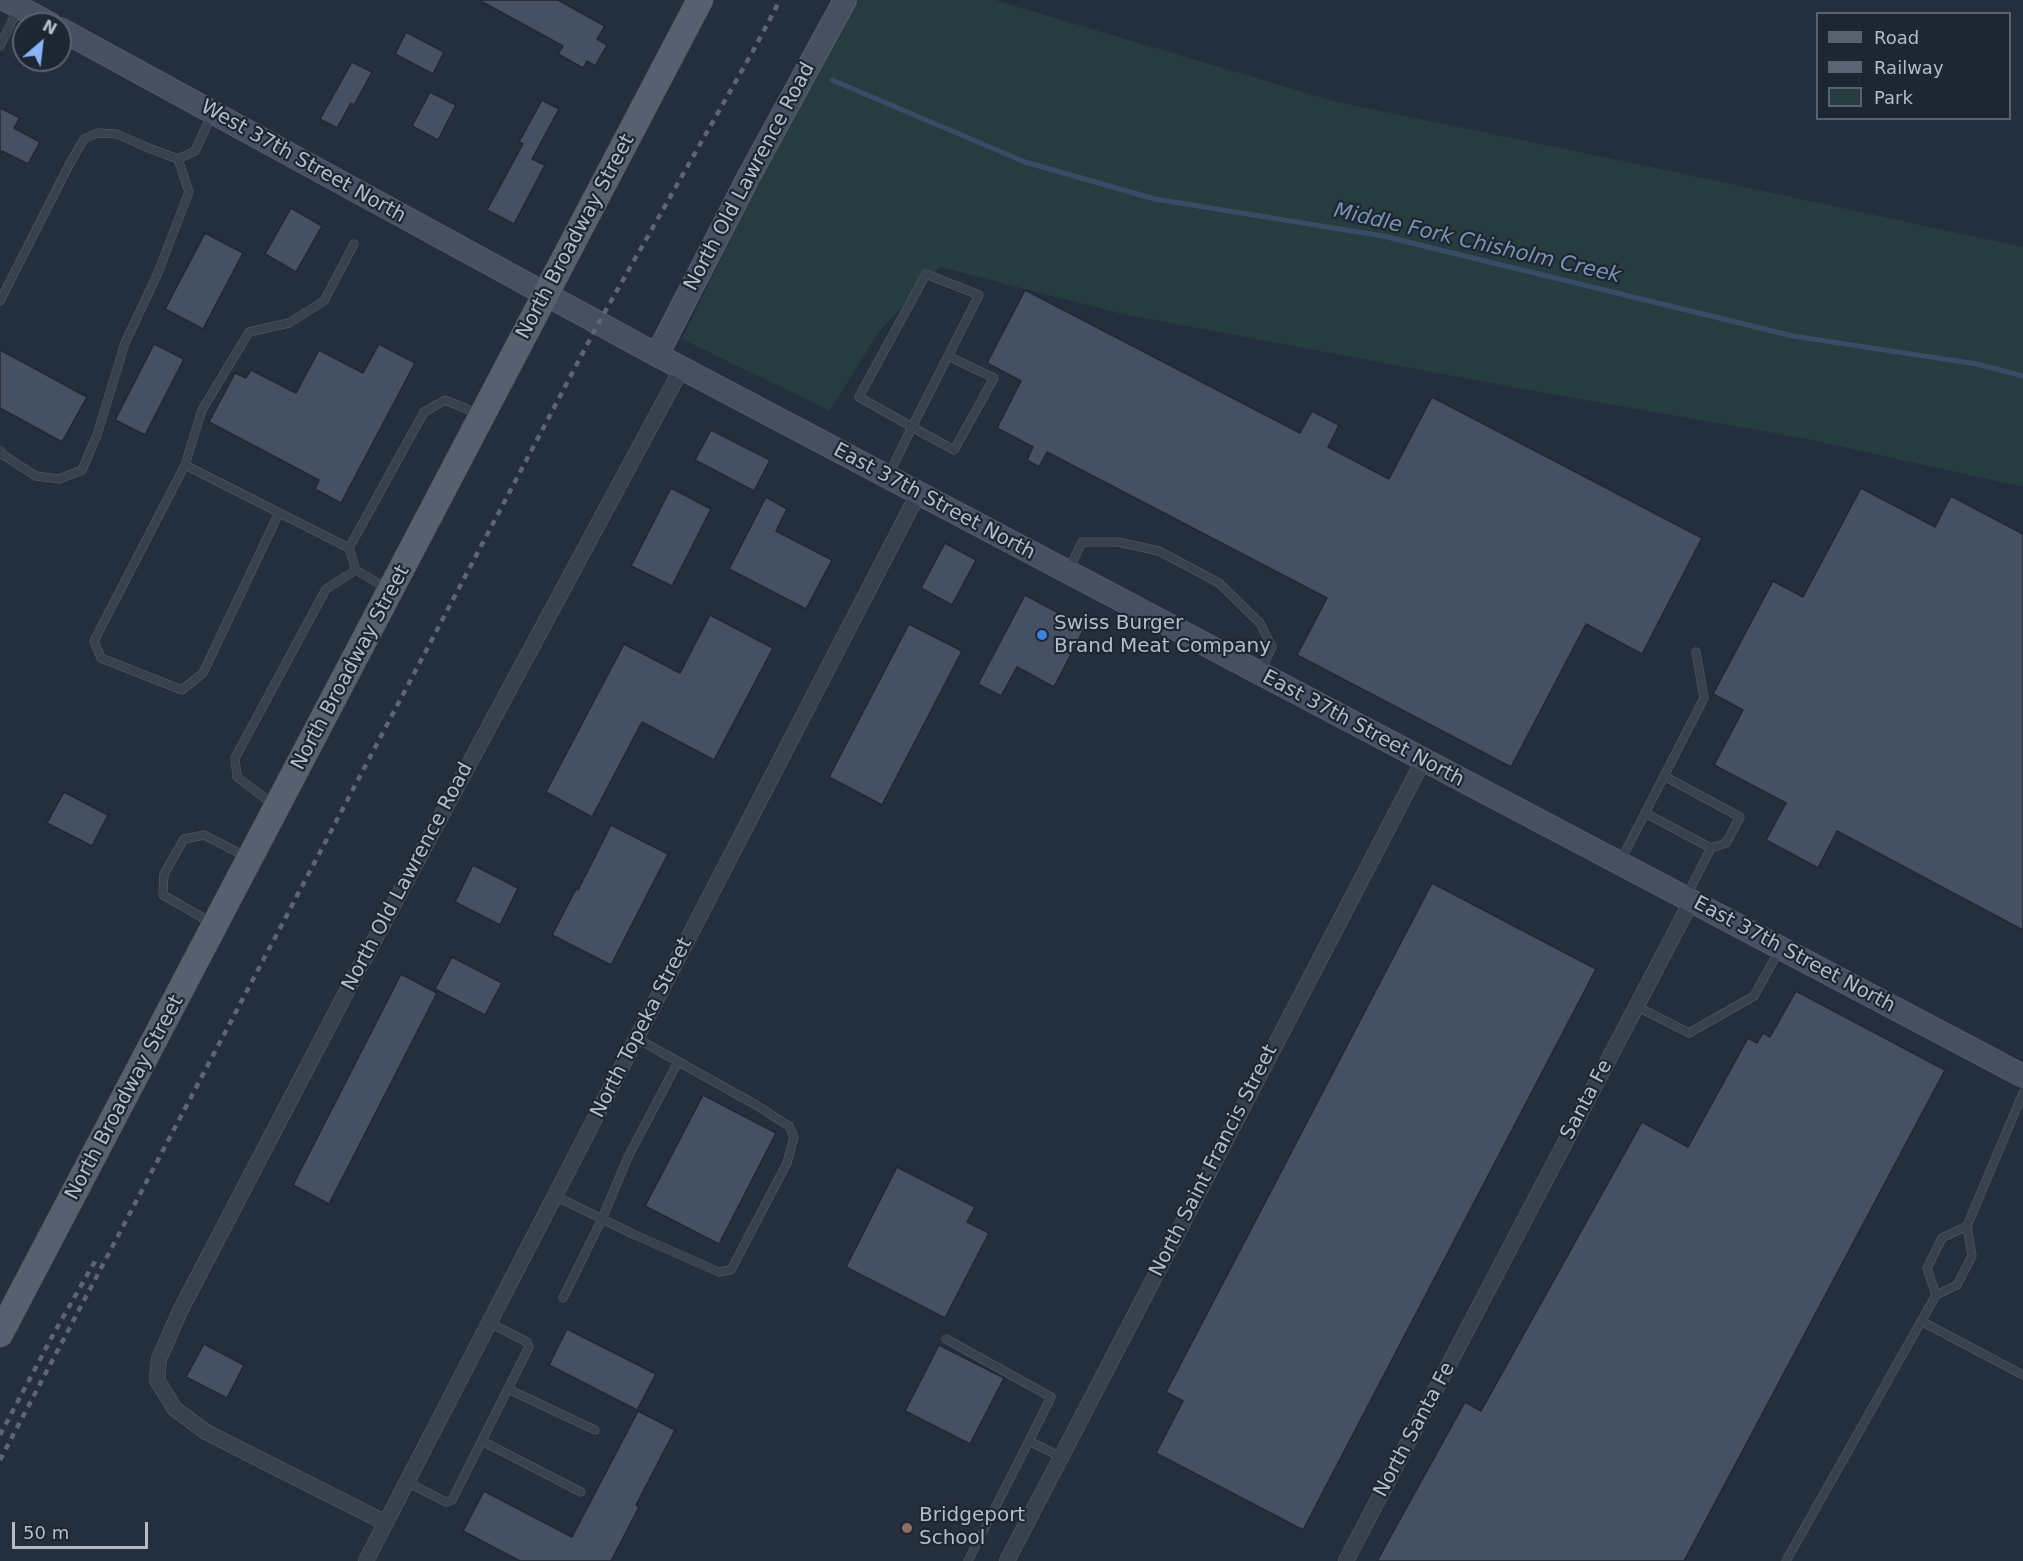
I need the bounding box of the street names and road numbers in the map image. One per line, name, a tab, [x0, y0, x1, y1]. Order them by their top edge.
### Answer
street label: North Old Lawrence Road	[680, 59, 820, 295]
street label: West 37th Street North	[196, 96, 410, 228]
street label: North Broadway Street	[512, 130, 640, 344]
street label: East 37th Street North	[829, 439, 1039, 565]
street label: North Broadway Street	[287, 561, 415, 775]
street label: East 37th Street North	[1258, 666, 1468, 792]
street label: North Old Lawrence Road	[338, 759, 478, 995]
street label: East 37th Street North	[1689, 892, 1899, 1018]
street label: North Topeka Street	[586, 934, 698, 1122]
street label: North Broadway Street	[61, 991, 189, 1205]
street label: North Saint Francis Street	[1145, 1041, 1283, 1281]
street label: Santa Fe	[1556, 1056, 1618, 1144]
street label: North Santa Fe	[1369, 1359, 1461, 1501]

